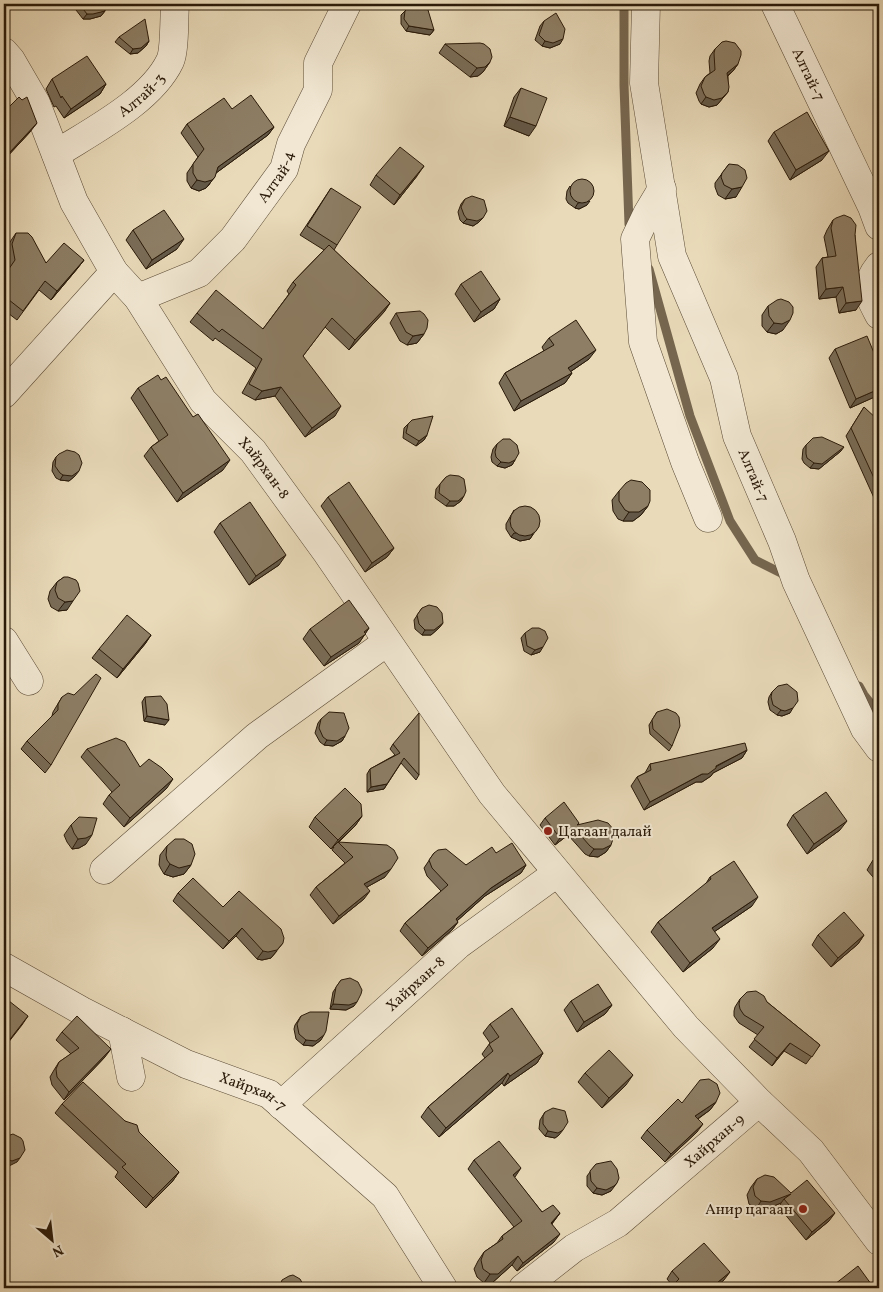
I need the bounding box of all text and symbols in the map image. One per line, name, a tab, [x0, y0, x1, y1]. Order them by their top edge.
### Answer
street label: Алтай-7	[786, 45, 829, 105]
street label: Алтай-3	[115, 70, 171, 123]
street label: Алтай-4	[254, 149, 300, 208]
street label: Хайрхан-8	[233, 433, 294, 504]
street label: Алтай-7	[732, 446, 773, 506]
place label: Цагаан далай	[558, 822, 652, 843]
marker: Цагаан далай	[542, 825, 554, 837]
street label: Хайрхан-8	[382, 952, 451, 1017]
street label: Хайрхан-7	[216, 1068, 291, 1117]
street label: Хайрхан-9	[680, 1110, 750, 1174]
place label: Анир цагаан	[705, 1200, 793, 1221]
marker: Анир цагаан	[797, 1203, 809, 1215]
north arrow	[28, 1214, 78, 1264]
text: N	[48, 1239, 66, 1261]

